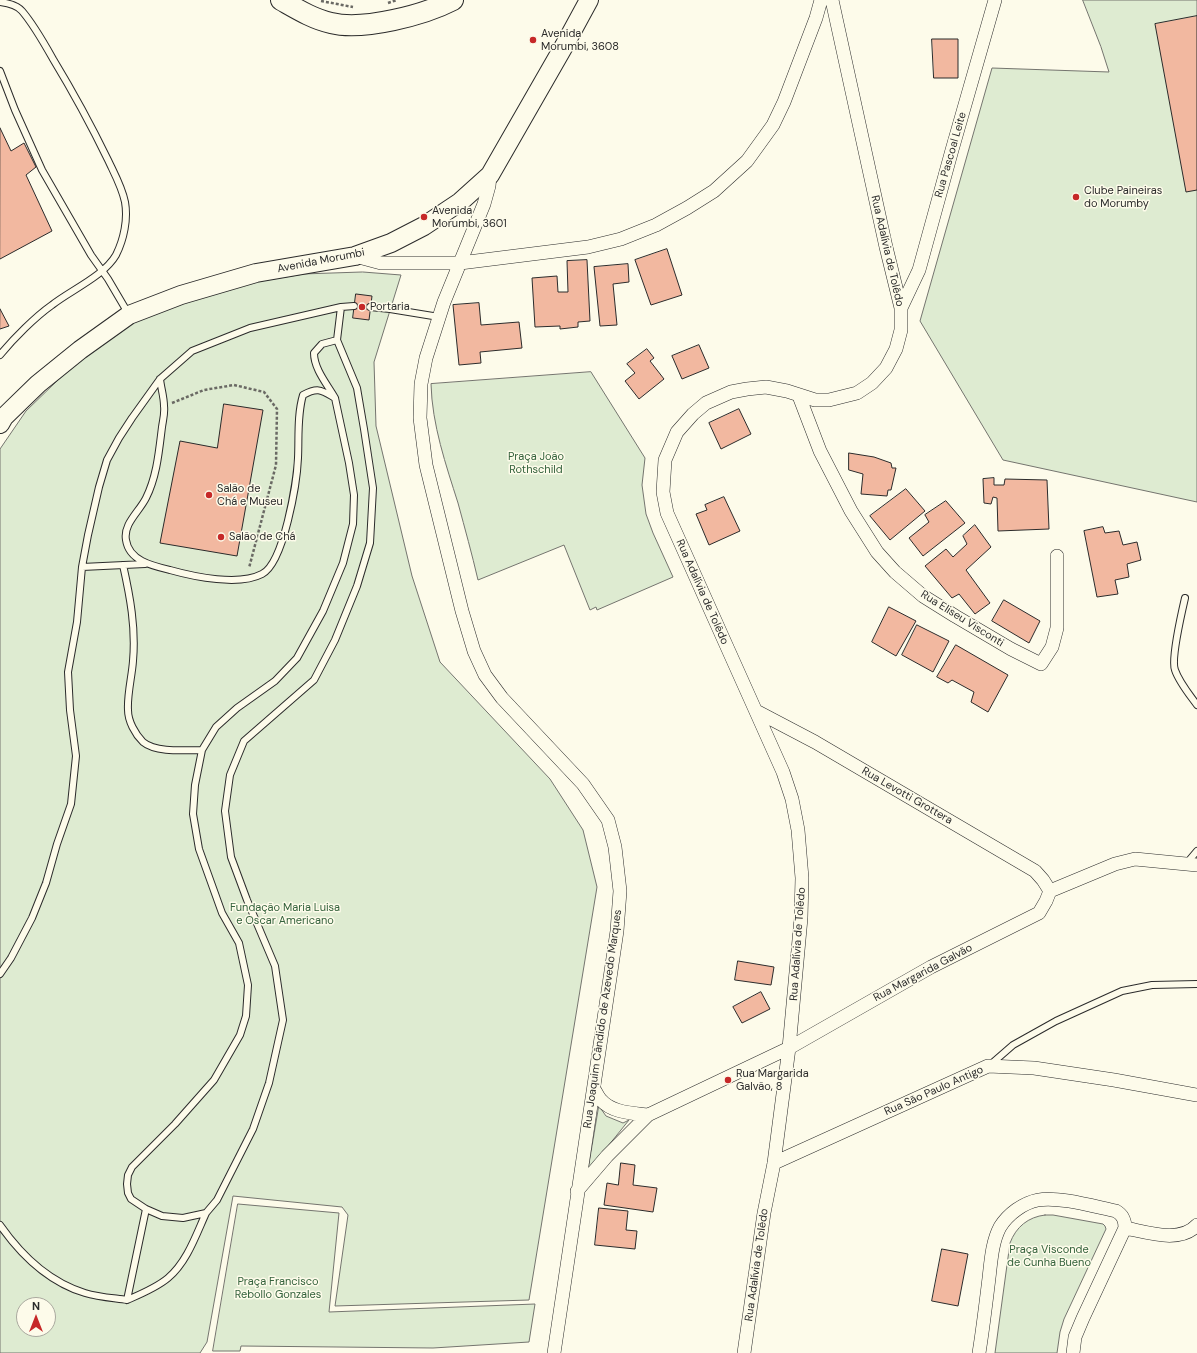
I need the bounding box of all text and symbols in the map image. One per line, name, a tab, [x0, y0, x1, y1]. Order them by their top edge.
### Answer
place label: Avenida Morumbi, 3608	[541, 27, 619, 53]
marker: Avenida Morumbi, 3608	[528, 35, 538, 45]
street label: Rua Pascoal Leite	[932, 111, 970, 199]
place label: Clube Paineiras do Morumby	[1084, 184, 1162, 210]
marker: Clube Paineiras do Morumby	[1071, 192, 1081, 202]
street label: Rua Adalívia de Tolêdo	[868, 194, 906, 308]
place label: Avenida Morumbi, 3601	[432, 204, 507, 230]
marker: Avenida Morumbi, 3601	[419, 212, 429, 222]
street label: Avenida Morumbi	[276, 246, 366, 276]
place label: Portaria	[370, 300, 410, 314]
marker: Portaria	[357, 302, 367, 312]
park label: Praça João Rothschild	[508, 450, 564, 476]
place label: Salão de Chá e Museu	[217, 482, 283, 508]
marker: Salão de Chá e Museu	[204, 490, 214, 500]
place label: Salão de Chá	[229, 530, 296, 544]
marker: Salão de Chá	[216, 532, 226, 542]
street label: Rua Adalívia de Tolêdo	[673, 537, 731, 647]
street label: Rua Eliseu Visconti	[918, 588, 1006, 650]
street label: Rua Levotti Grottera	[859, 765, 955, 827]
street label: Rua Adalívia de Tolêdo	[787, 887, 809, 1001]
park label: Fundação Maria Luisa e Oscar Americano	[230, 901, 340, 927]
street label: Rua Joaquim Cândido de Azevedo Marques	[581, 909, 625, 1129]
street label: Rua Margarida Galvão	[871, 941, 975, 1005]
street label: Rua São Paulo Antigo	[882, 1063, 986, 1119]
place label: Rua Margarida Galvão, 8	[736, 1067, 809, 1093]
marker: Rua Margarida Galvão, 8	[723, 1075, 733, 1085]
street label: Rua Adalívia de Tolêdo	[743, 1208, 771, 1322]
park label: Praça Visconde de Cunha Bueno	[1007, 1243, 1091, 1269]
park label: Praça Francisco Rebollo Gonzales	[235, 1275, 321, 1301]
north arrow	[16, 1297, 56, 1337]
text: N	[32, 1299, 40, 1313]

